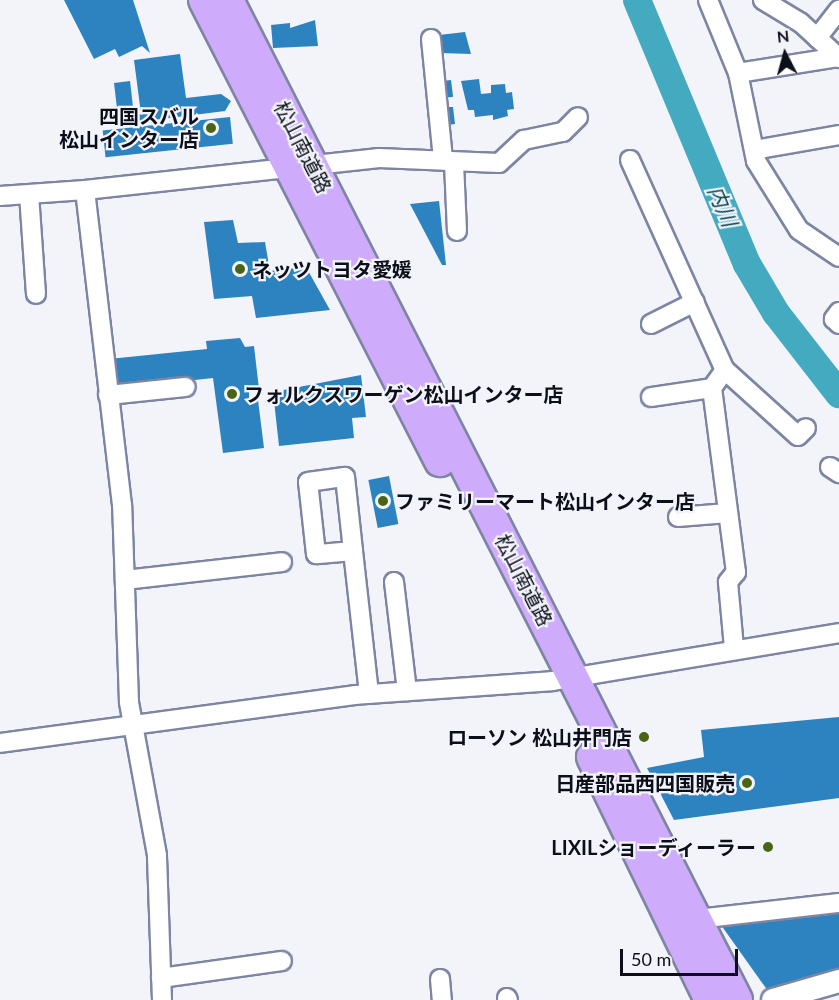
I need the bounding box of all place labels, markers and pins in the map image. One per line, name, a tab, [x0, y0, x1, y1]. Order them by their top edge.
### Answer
place label: 四国スバル 松山インター店	[59, 104, 199, 151]
marker: 四国スバル 松山インター店	[204, 121, 218, 135]
place label: ネッツトヨタ愛媛	[252, 257, 412, 281]
marker: ネッツトヨタ愛媛	[233, 262, 247, 276]
place label: フォルクスワーゲン松山インター店	[244, 382, 564, 406]
marker: フォルクスワーゲン松山インター店	[225, 387, 239, 401]
place label: ファミリーマート松山インター店	[395, 489, 695, 513]
marker: ファミリーマート松山インター店	[376, 494, 390, 508]
place label: ローソン 松山井門店	[447, 725, 632, 749]
marker: ローソン 松山井門店	[637, 730, 651, 744]
place label: 日産部品西四国販売	[555, 771, 735, 795]
marker: 日産部品西四国販売	[740, 776, 754, 790]
place label: LIXILショーディーラー	[550, 835, 756, 859]
marker: LIXILショーディーラー	[761, 840, 775, 854]

